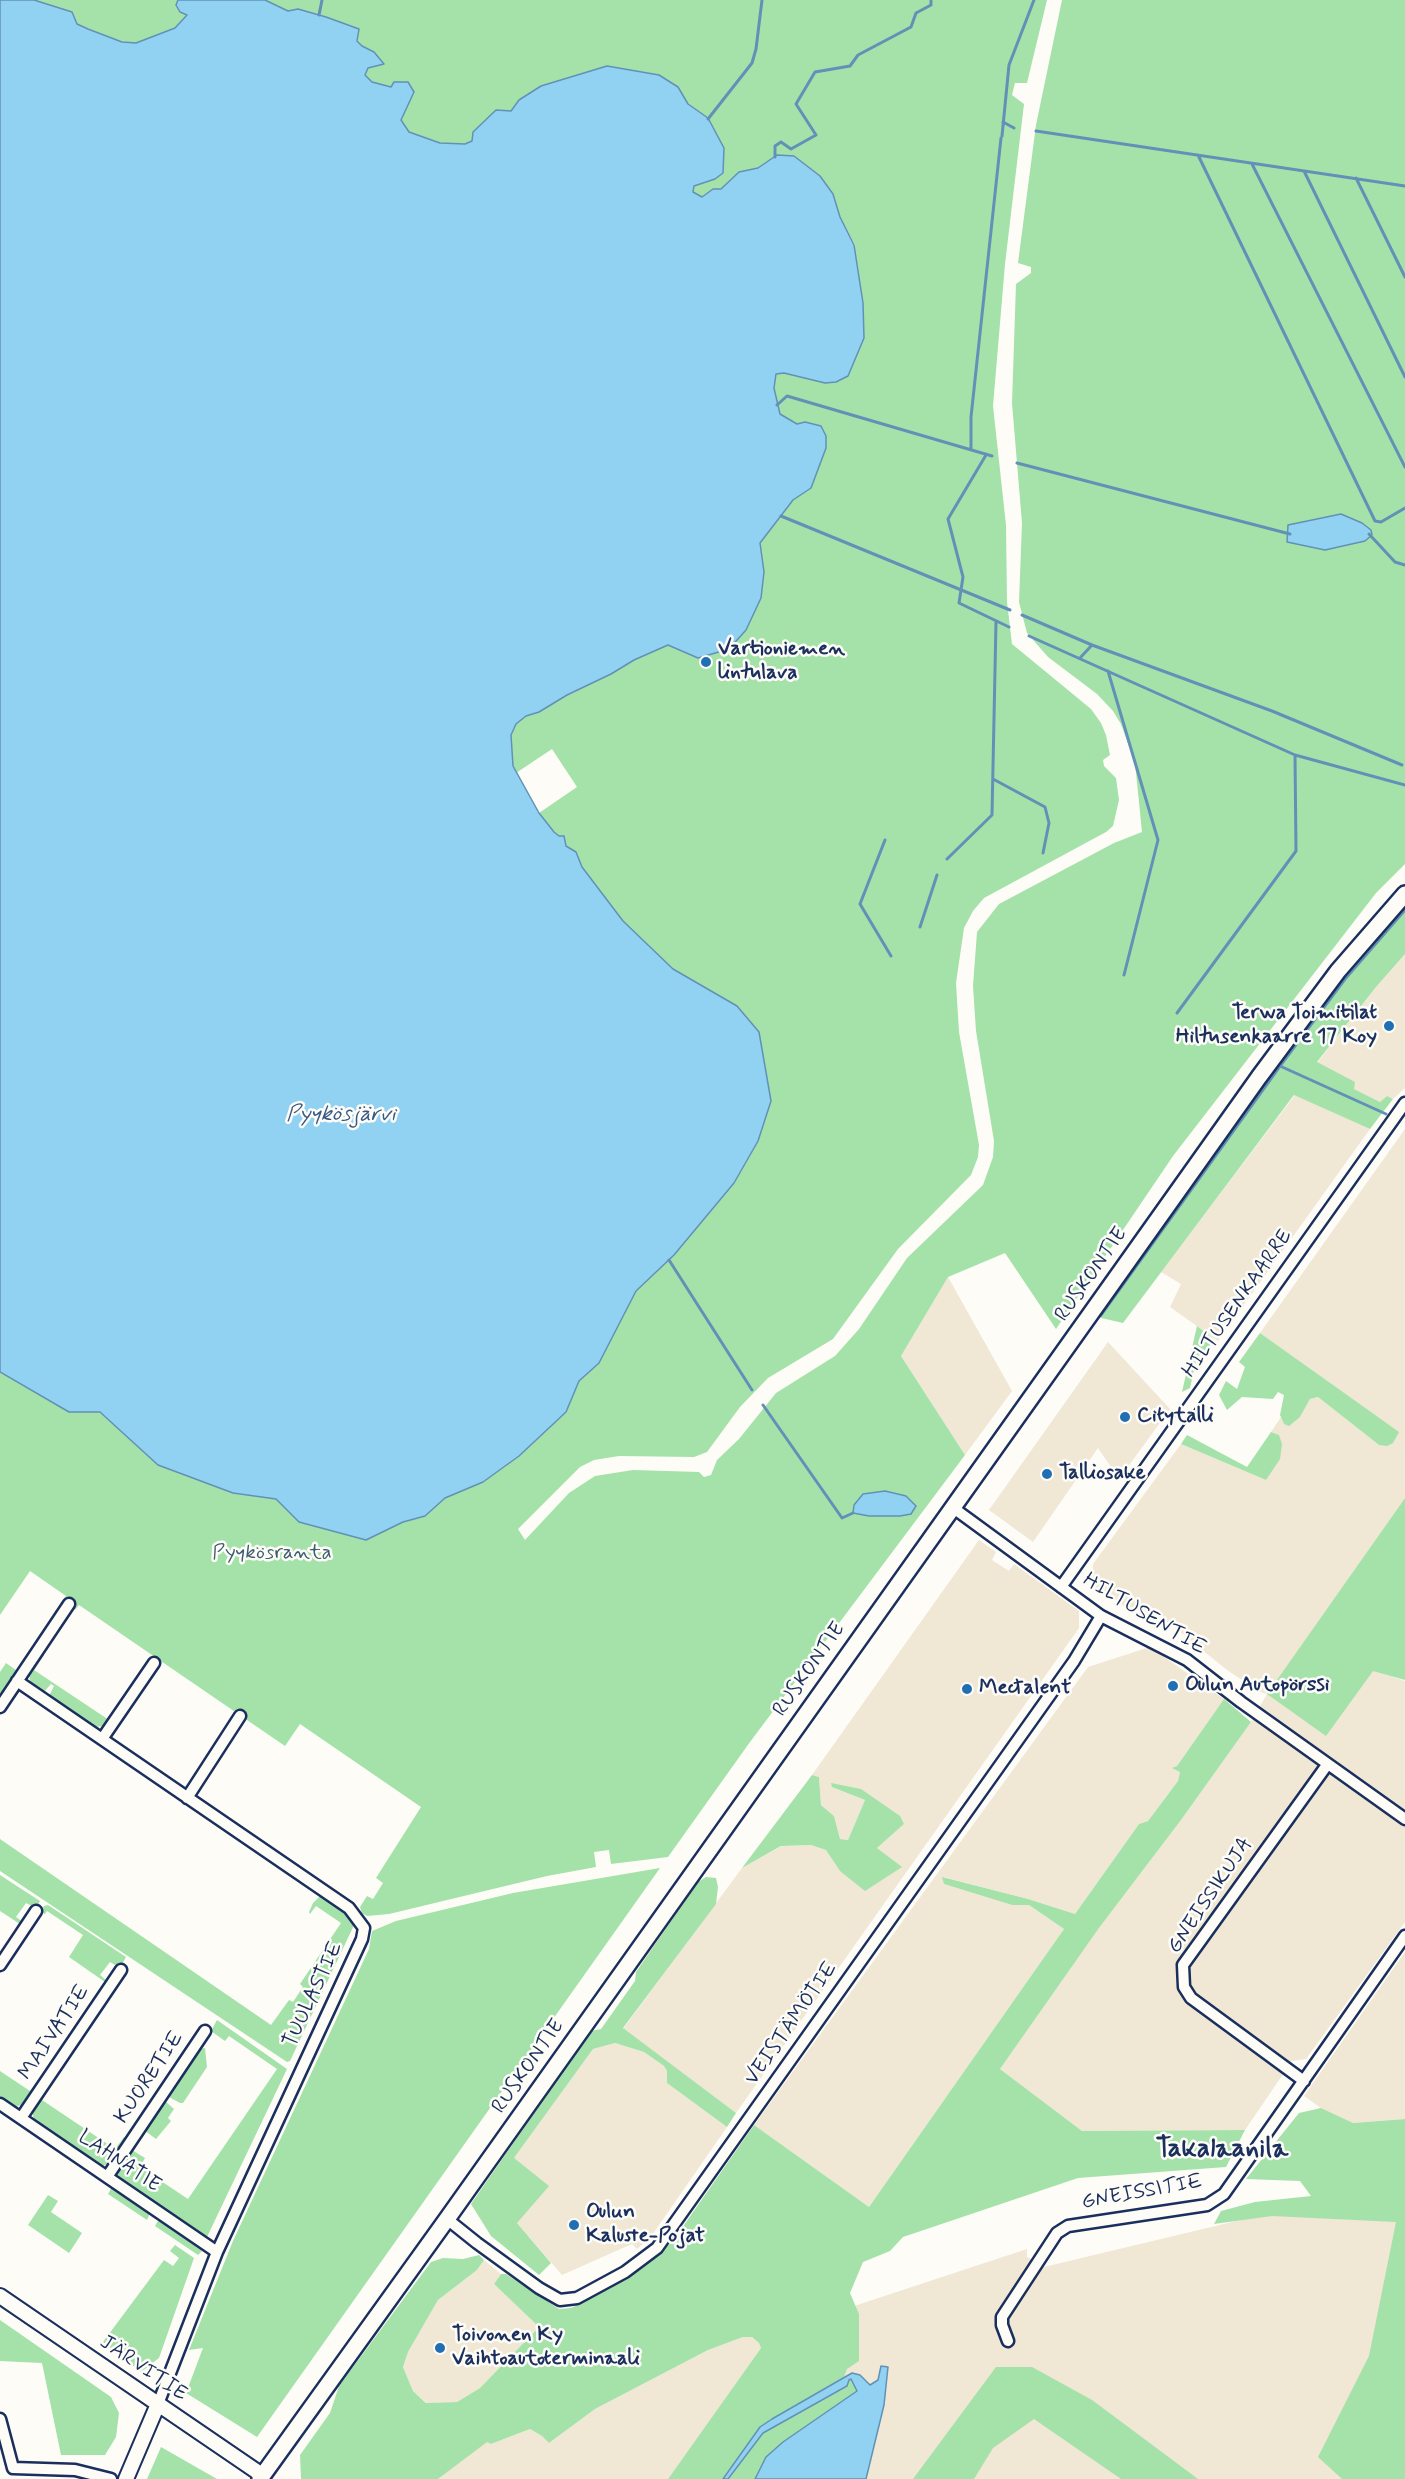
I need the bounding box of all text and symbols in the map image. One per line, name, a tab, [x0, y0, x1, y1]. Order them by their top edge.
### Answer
place label: Vartioniemen lintulava	[718, 637, 845, 687]
marker: Vartioniemen lintulava	[699, 655, 713, 669]
place label: Terwa Toimitilat Hiltusenkaarre 17 Koy	[1176, 1001, 1377, 1051]
marker: Terwa Toimitilat Hiltusenkaarre 17 Koy	[1382, 1019, 1396, 1033]
water label: Pyykösjärvi	[286, 1102, 396, 1128]
street label: RUSKONTIE	[1050, 1223, 1134, 1327]
street label: HILTUSENKAARRE	[1177, 1225, 1299, 1383]
place label: Citytalli	[1137, 1404, 1214, 1430]
marker: Citytalli	[1118, 1410, 1132, 1424]
place label: Talliosake	[1059, 1461, 1146, 1487]
marker: Talliosake	[1040, 1467, 1054, 1481]
park label: Pyykösranta	[212, 1541, 332, 1567]
street label: HILTUSENTIE	[1078, 1568, 1210, 1662]
street label: RUSKONTIE	[768, 1618, 852, 1722]
place label: Oulun Autopörssi	[1185, 1673, 1329, 1699]
place label: Mectalent	[979, 1676, 1071, 1702]
marker: Oulun Autopörssi	[1166, 1679, 1180, 1693]
marker: Mectalent	[960, 1682, 974, 1696]
street label: GNEISSIKUJA	[1163, 1833, 1259, 1959]
street label: TUULASTIE	[279, 1938, 349, 2052]
street label: VEISTÄMÖTIE	[740, 1957, 844, 2091]
street label: MAIVATIE	[14, 1981, 96, 2085]
street label: RUSKONTIE	[487, 2015, 571, 2119]
street label: KUORETIE	[110, 2027, 190, 2129]
street label: LAHNATIE	[73, 2125, 165, 2199]
district label: Takalaanila	[1156, 2134, 1288, 2166]
street label: GNEISSITIE	[1080, 2170, 1204, 2216]
place label: Oulun Kaluste-Pojat	[586, 2200, 705, 2250]
marker: Oulun Kaluste-Pojat	[567, 2218, 581, 2232]
place label: Toivonen Ky Vaihtoautoterminaali	[452, 2323, 640, 2373]
street label: JÄRVITIE	[94, 2331, 192, 2407]
marker: Toivonen Ky Vaihtoautoterminaali	[433, 2341, 447, 2355]

